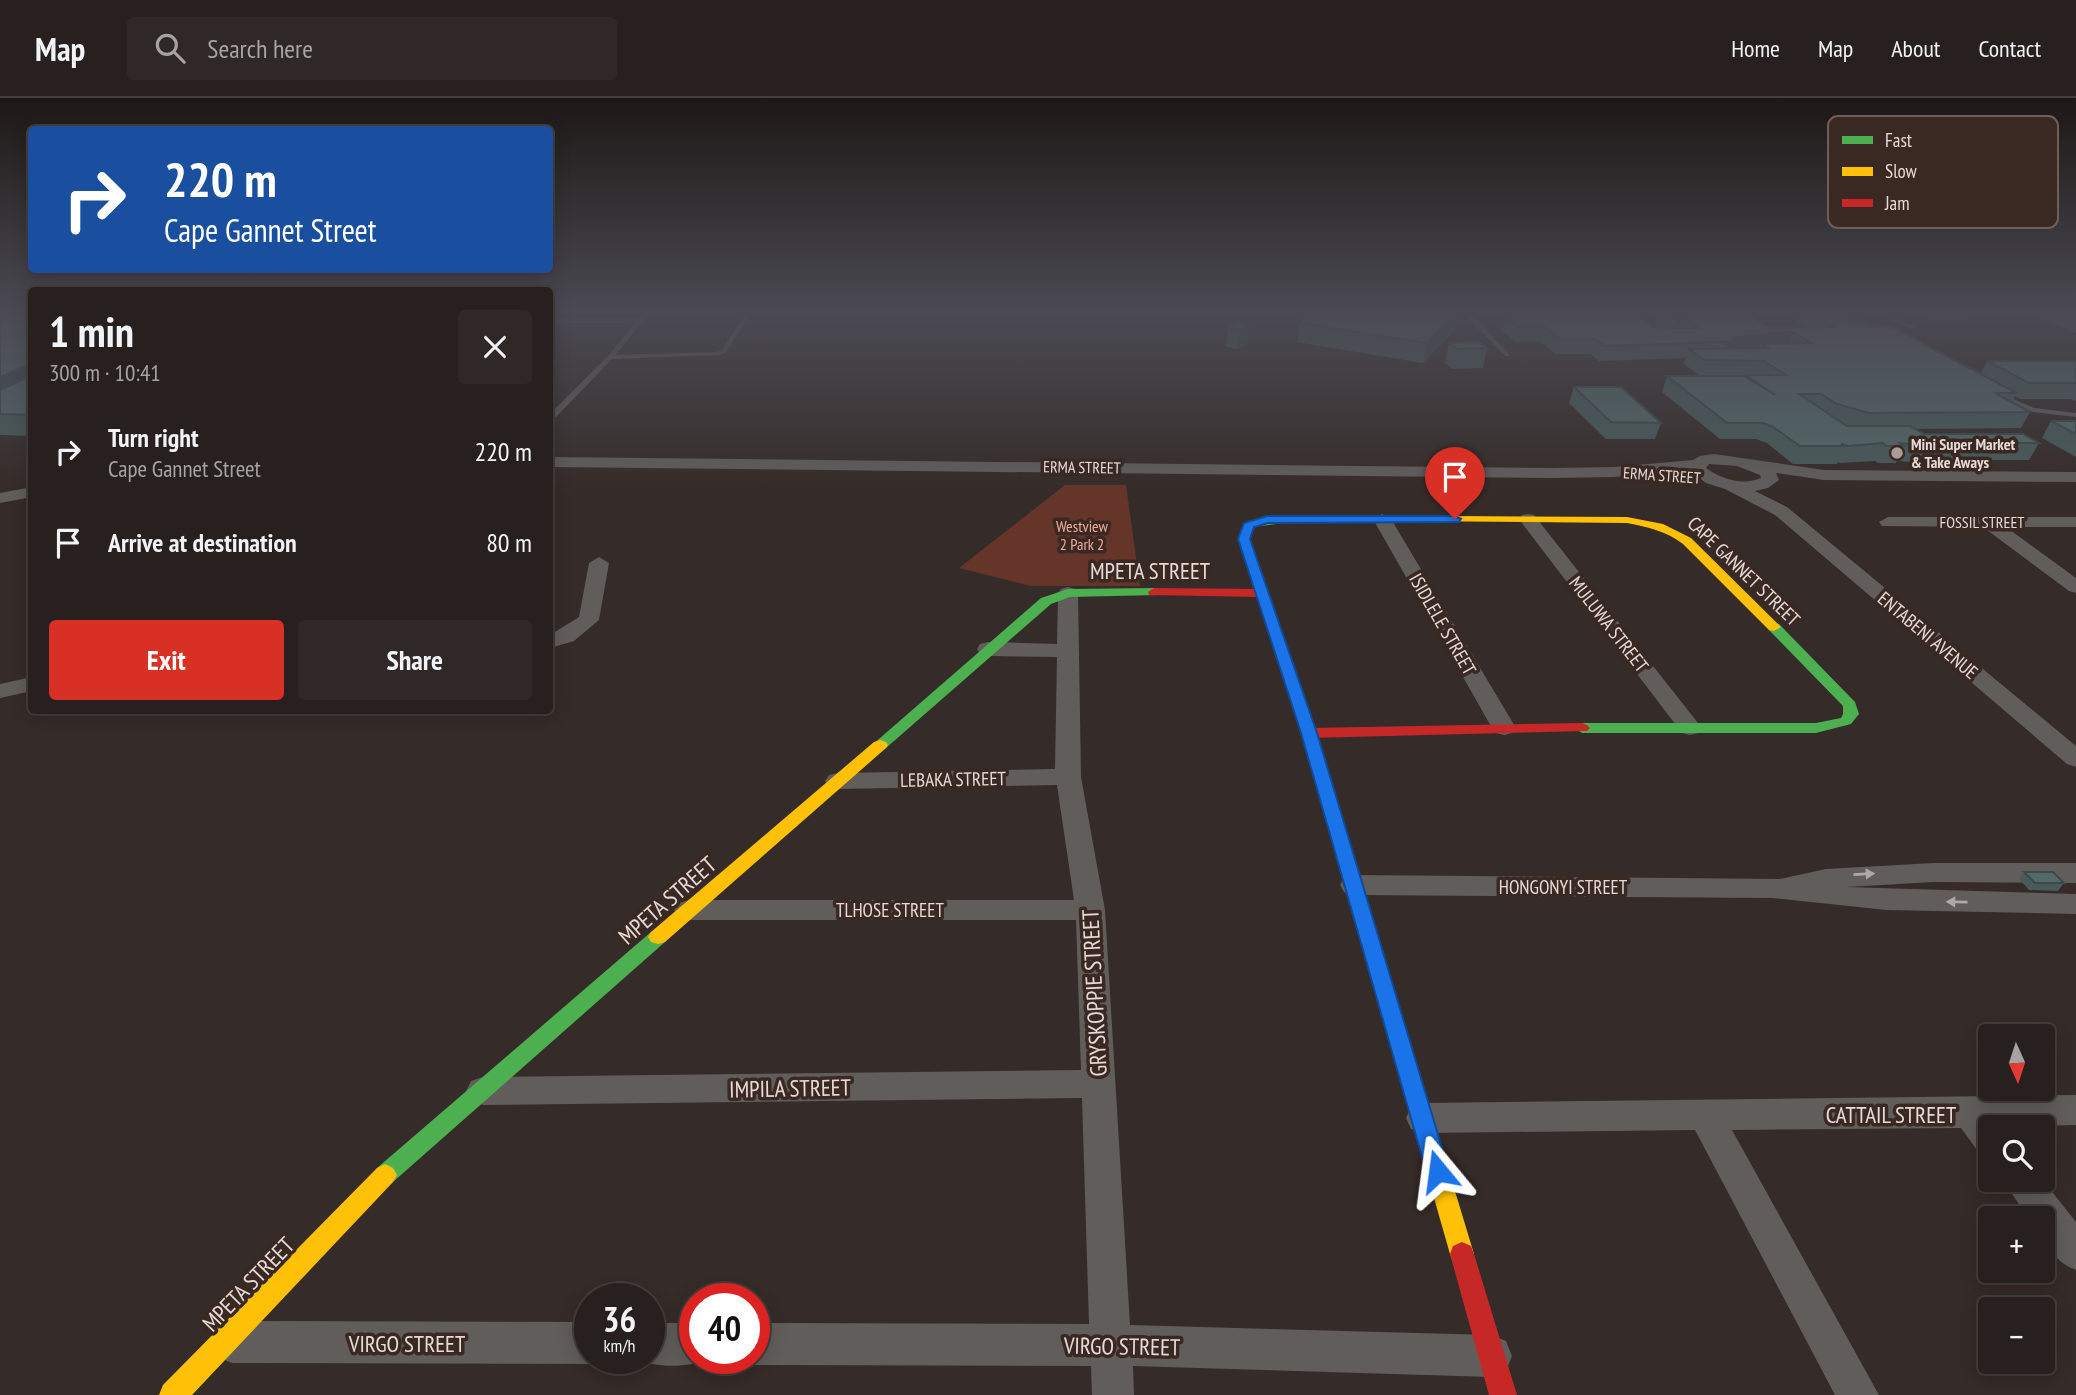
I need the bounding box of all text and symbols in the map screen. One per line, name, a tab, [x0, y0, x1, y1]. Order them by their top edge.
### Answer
search box	[127, 17, 617, 80]
text: Map	[35, 27, 85, 70]
icon: search	[151, 29, 189, 67]
text: Search here	[207, 32, 313, 65]
text: Home	[1731, 33, 1780, 64]
text: Map	[1818, 33, 1853, 64]
text: About	[1891, 33, 1940, 64]
text: Contact	[1978, 33, 2041, 64]
legend	[1828, 116, 2058, 228]
text: Fast	[1885, 128, 1913, 152]
text: 220 m	[164, 147, 277, 211]
icon: right	[49, 154, 140, 245]
text: Slow	[1885, 159, 1918, 183]
text: Jam	[1884, 191, 1910, 215]
text: Cape Gannet Street	[164, 209, 377, 251]
text: 1 min	[49, 304, 134, 359]
button: close	[458, 310, 532, 384]
text: 300 m · 10:41	[49, 358, 161, 387]
text: Turn right	[108, 421, 199, 454]
icon: right	[49, 433, 87, 471]
place label: Mini Super Market & Take Aways	[1911, 434, 2016, 472]
text: 220 m	[474, 435, 532, 468]
marker: Mini Super Market & Take Aways	[1889, 445, 1905, 461]
pin	[1425, 447, 1485, 519]
text: Cape Gannet Street	[108, 454, 261, 483]
street label: ERMA STREET	[1043, 456, 1121, 478]
icon: arrive	[1436, 458, 1474, 496]
street label: ERMA STREET	[1623, 462, 1701, 488]
street label: CAPE GANNET STREET	[1683, 511, 1806, 631]
street label: FOSSIL STREET	[1940, 512, 2024, 532]
park label: Westview 2 Park 2	[1056, 516, 1109, 554]
icon: arrive	[49, 524, 87, 562]
text: Arrive at destination	[108, 526, 297, 559]
text: 80 m	[486, 526, 532, 559]
street label: MPETA STREET	[1090, 556, 1210, 585]
street label: ISIDLELE STREET	[1404, 569, 1482, 680]
street label: MULUWA STREET	[1564, 571, 1654, 677]
street label: ENTABENI AVENUE	[1873, 586, 1983, 684]
button: Exit	[49, 620, 284, 700]
button: Share	[298, 620, 532, 700]
street label: LEBAKA STREET	[900, 766, 1007, 792]
street label: MPETA STREET	[612, 850, 722, 950]
one-way arrow	[1854, 869, 1876, 880]
street label: HONGONYI STREET	[1499, 875, 1628, 899]
one-way arrow	[1946, 897, 1968, 908]
street label: TLHOSE STREET	[836, 898, 944, 922]
street label: GRYSKOPPIE STREET	[1075, 909, 1113, 1077]
north arrow	[1978, 1024, 2054, 1101]
map controls	[1978, 1024, 2055, 1374]
street label: IMPILA STREET	[729, 1072, 851, 1104]
street label: CATTAIL STREET	[1826, 1100, 1956, 1129]
button: search	[1978, 1115, 2055, 1192]
position arrow	[1401, 1134, 1475, 1208]
button: +	[1978, 1206, 2055, 1283]
street label: MPETA STREET	[196, 1231, 300, 1337]
speed limit sign: 40	[679, 1283, 770, 1374]
text: 36	[603, 1296, 636, 1342]
button: −	[1978, 1297, 2055, 1374]
street label: VIRGO STREET	[348, 1329, 465, 1358]
street label: VIRGO STREET	[1063, 1330, 1180, 1362]
text: km/h	[604, 1334, 635, 1357]

